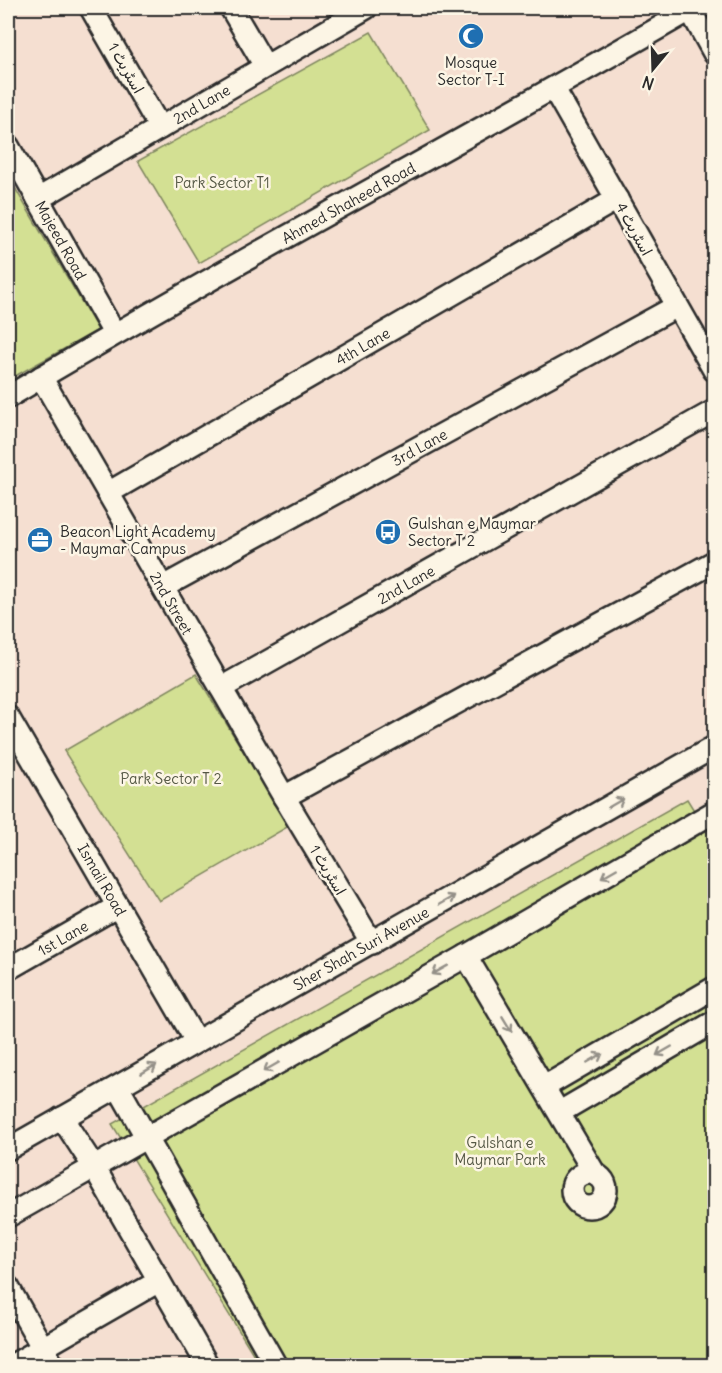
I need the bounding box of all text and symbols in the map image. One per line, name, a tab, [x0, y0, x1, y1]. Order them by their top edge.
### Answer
mosque icon: Mosque Sector T-I	[456, 21, 486, 51]
street label: اسٹریٹ 1	[104, 39, 148, 97]
north arrow	[623, 39, 683, 99]
place label: Mosque Sector T-I	[438, 53, 504, 89]
text: N	[640, 72, 657, 94]
street label: 2nd Lane	[169, 80, 233, 128]
street label: Ahmed Shaheed Road	[278, 158, 419, 247]
park label: Park Sector T1	[174, 173, 270, 192]
street label: Majeed Road	[31, 197, 91, 283]
street label: اسٹریٹ 4	[612, 199, 656, 259]
street label: 4th Lane	[332, 323, 393, 369]
street label: 3rd Lane	[388, 424, 450, 470]
place label: Gulshan e Maymar Sector T 2	[408, 514, 536, 550]
bus stop icon: Gulshan e Maymar Sector T 2	[373, 517, 403, 547]
place label: Beacon Light Academy - Maymar Campus	[60, 522, 216, 558]
office icon: Beacon Light Academy - Maymar Campus	[25, 525, 55, 555]
street label: 2nd Lane	[374, 561, 438, 608]
street label: 2nd Street	[146, 568, 197, 638]
park label: Park Sector T 2	[120, 769, 222, 788]
one-way arrow	[607, 797, 624, 809]
street label: Ismail Road	[74, 840, 131, 919]
street label: اسٹریٹ 1	[306, 841, 350, 899]
one-way arrow	[601, 868, 619, 879]
one-way arrow	[438, 894, 455, 906]
street label: Sher Shah Suri Avenue	[290, 902, 432, 994]
street label: 1st Lane	[34, 916, 91, 960]
one-way arrow	[432, 964, 449, 976]
one-way arrow	[501, 1015, 513, 1032]
one-way arrow	[656, 1046, 673, 1058]
one-way arrow	[586, 1052, 603, 1064]
one-way arrow	[263, 1061, 280, 1073]
one-way arrow	[140, 1062, 157, 1074]
park label: Gulshan e Maymar Park	[454, 1133, 546, 1169]

